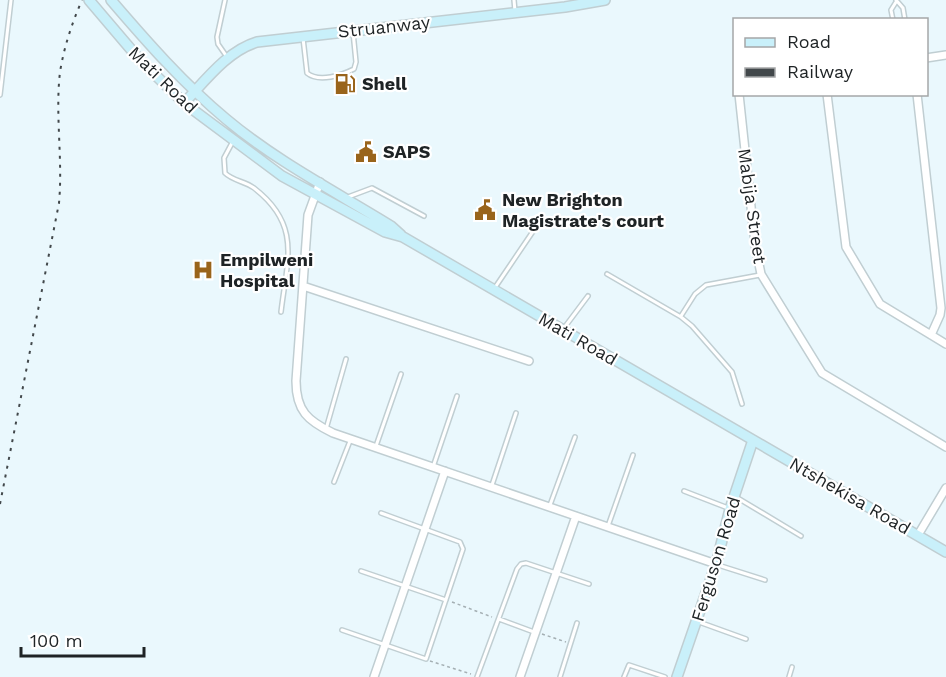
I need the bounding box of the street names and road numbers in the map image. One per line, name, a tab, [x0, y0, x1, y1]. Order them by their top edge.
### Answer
street label: Struanway	[337, 11, 432, 42]
street label: Mati Road	[125, 42, 202, 118]
street label: Mabija Street	[734, 147, 771, 265]
street label: Mati Road	[535, 308, 621, 370]
street label: Ntshekisa Road	[786, 452, 914, 539]
street label: Ferguson Road	[687, 494, 744, 624]

